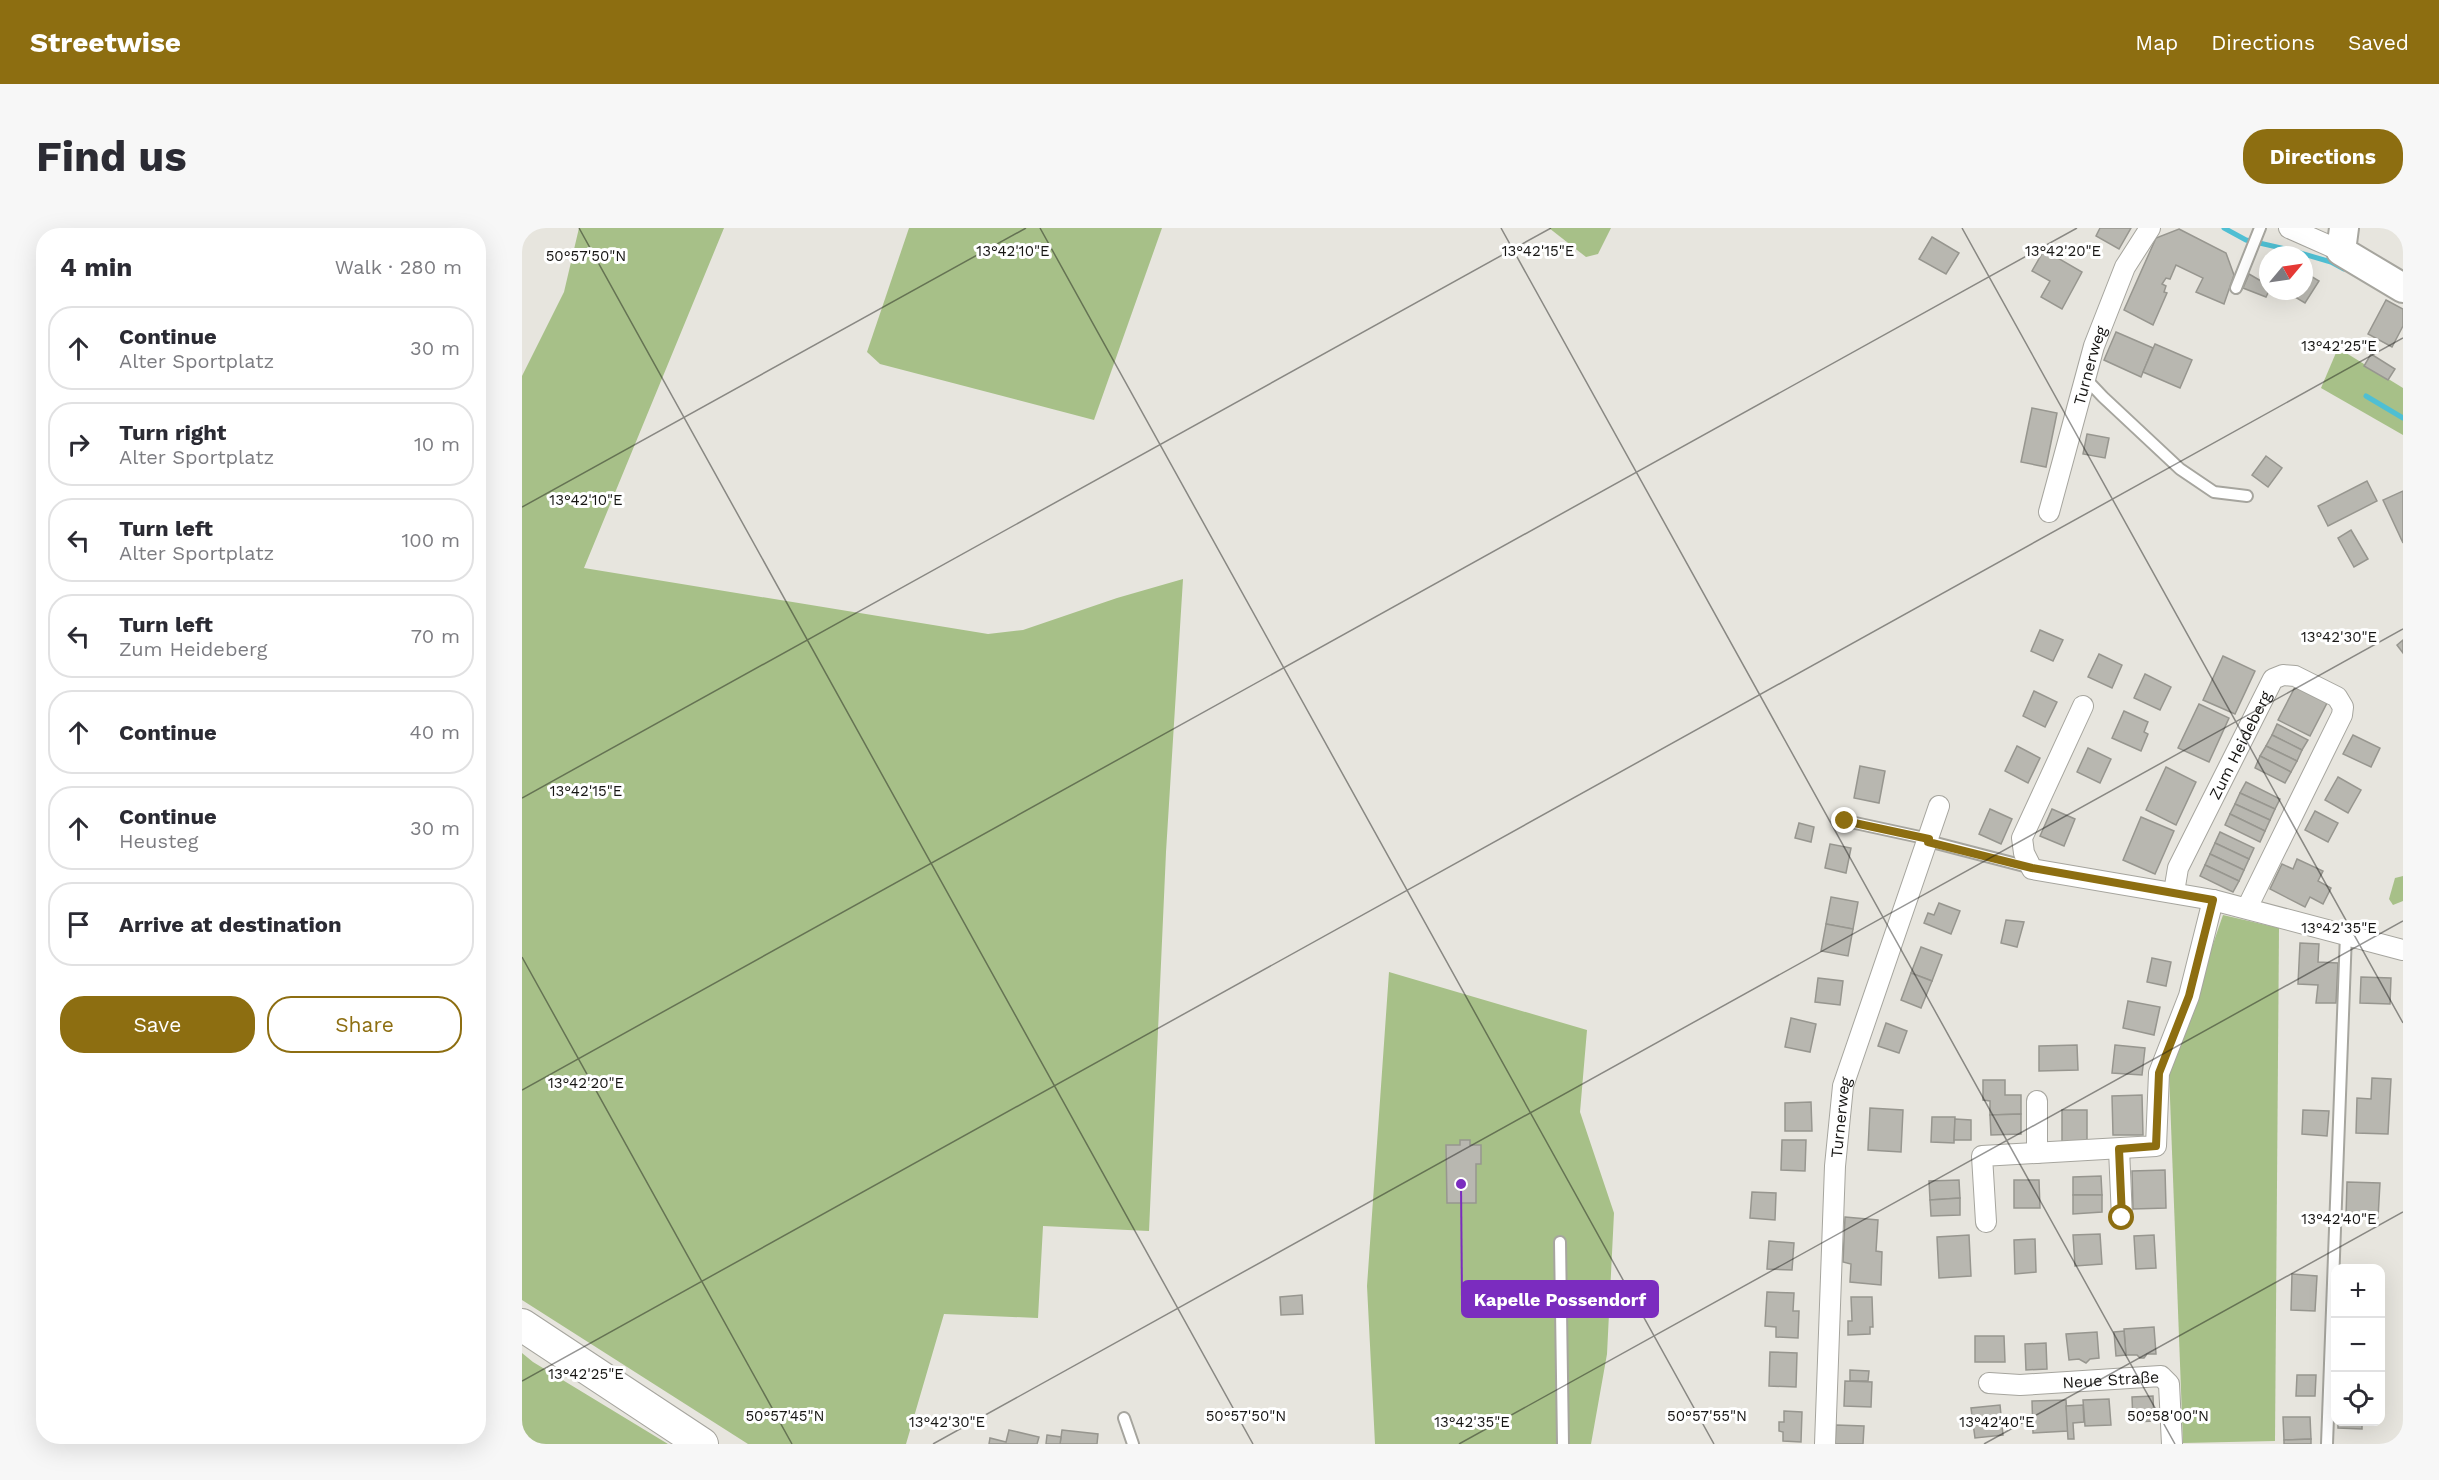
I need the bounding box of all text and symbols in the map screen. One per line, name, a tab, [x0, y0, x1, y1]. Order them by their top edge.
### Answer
text: Streetwise	[30, 26, 181, 59]
text: Map	[2135, 30, 2178, 55]
text: Directions	[2211, 30, 2315, 55]
text: Saved	[2348, 30, 2409, 55]
button: Directions	[2243, 129, 2403, 184]
text: Find us	[36, 132, 187, 181]
text: 13°42'10"E	[976, 242, 1050, 260]
text: 13°42'15"E	[1502, 242, 1574, 260]
text: 13°42'20"E	[2025, 242, 2101, 260]
north arrow	[2259, 246, 2313, 300]
text: 50°57'50"N	[546, 247, 626, 265]
text: 4 min	[60, 252, 132, 282]
text: Walk · 280 m	[335, 255, 462, 279]
street label: Turnerweg	[2069, 323, 2111, 407]
text: Continue	[119, 324, 217, 349]
icon: ahead	[62, 332, 95, 365]
text: 30 m	[410, 336, 460, 360]
text: 13°42'25"E	[2301, 337, 2377, 355]
text: Alter Sportplatz	[119, 349, 274, 373]
text: Turn right	[119, 420, 226, 445]
icon: right	[62, 428, 95, 461]
text: 10 m	[414, 432, 460, 456]
text: Alter Sportplatz	[119, 445, 274, 469]
text: 13°42'10"E	[549, 491, 623, 509]
text: Turn left	[119, 516, 213, 541]
icon: left	[62, 524, 95, 557]
text: 100 m	[401, 528, 460, 552]
text: Alter Sportplatz	[119, 541, 274, 565]
text: Turn left	[119, 612, 213, 637]
icon: left	[62, 620, 95, 653]
text: 70 m	[411, 624, 460, 648]
text: 13°42'30"E	[2301, 628, 2377, 646]
text: Zum Heideberg	[119, 637, 267, 661]
street label: Zum Heideberg	[2205, 687, 2276, 803]
icon: ahead	[62, 716, 95, 749]
text: Continue	[119, 720, 217, 745]
text: 40 m	[409, 720, 460, 744]
text: 13°42'15"E	[550, 782, 622, 800]
text: Continue	[119, 804, 217, 829]
route end	[1831, 807, 1857, 833]
icon: ahead	[62, 812, 95, 845]
text: 30 m	[410, 816, 460, 840]
text: Heusteg	[119, 829, 199, 853]
icon: arrive	[62, 908, 95, 941]
text: Arrive at destination	[119, 912, 342, 937]
text: 13°42'35"E	[2301, 919, 2377, 937]
button: Save	[60, 996, 255, 1053]
button: Share	[267, 996, 462, 1053]
text: 13°42'20"E	[548, 1074, 624, 1092]
street label: Turnerweg	[1827, 1074, 1856, 1159]
route start	[2108, 1204, 2134, 1230]
text: 13°42'40"E	[2301, 1210, 2377, 1228]
map controls	[2331, 1264, 2385, 1426]
button: +	[2331, 1264, 2385, 1318]
callout: Kapelle Possendorf	[1462, 1281, 1658, 1317]
text: Kapelle Possendorf	[1474, 1289, 1647, 1310]
button: −	[2331, 1318, 2385, 1372]
text: 13°42'25"E	[548, 1365, 624, 1383]
street label: Neue Straße	[2062, 1367, 2160, 1392]
button: locate	[2331, 1372, 2385, 1426]
text: 50°57'45"N	[745, 1407, 825, 1425]
text: 50°57'50"N	[1206, 1407, 1286, 1425]
text: 50°57'55"N	[1667, 1407, 1747, 1425]
text: 50°58'00"N	[2127, 1407, 2209, 1425]
text: 13°42'30"E	[909, 1413, 985, 1431]
text: 13°42'35"E	[1434, 1413, 1510, 1431]
text: 13°42'40"E	[1959, 1413, 2035, 1431]

